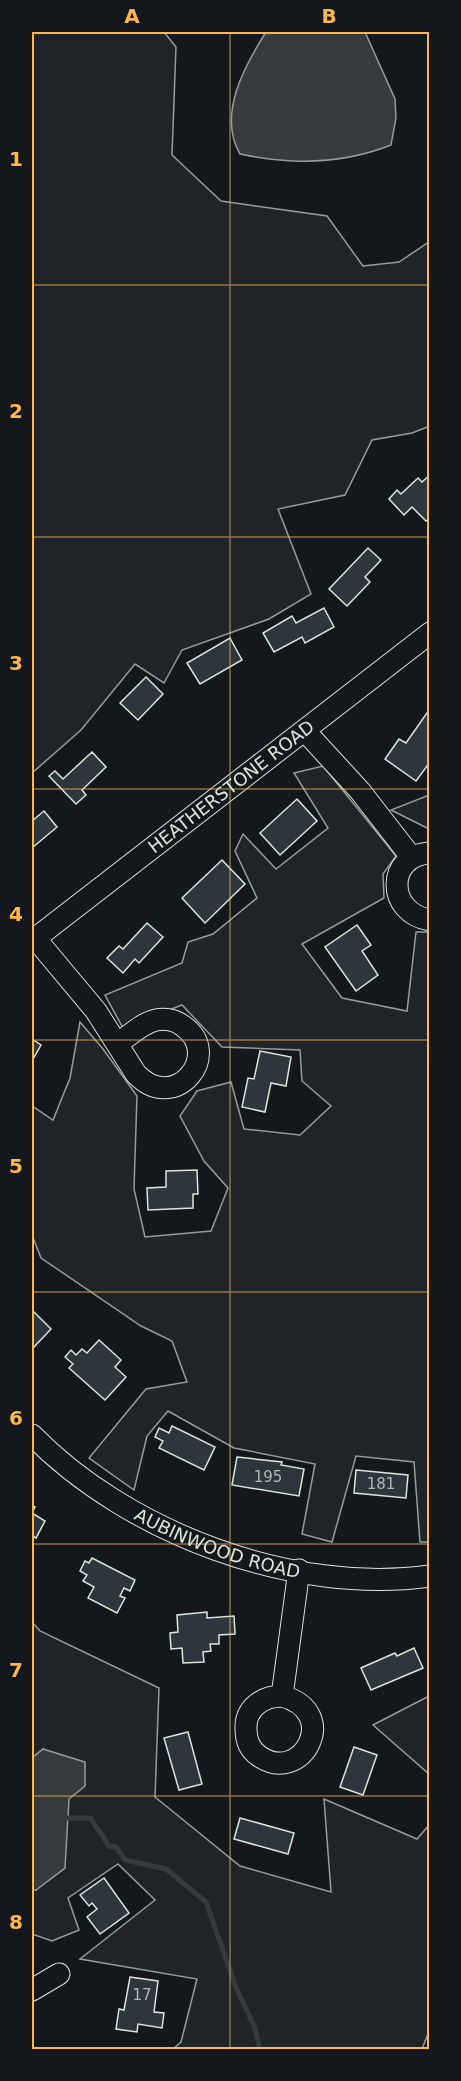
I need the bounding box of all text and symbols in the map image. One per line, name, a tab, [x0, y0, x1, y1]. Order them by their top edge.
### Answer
text: A	[124, 4, 140, 28]
text: B	[321, 4, 337, 28]
text: 1	[9, 147, 23, 171]
text: 2	[9, 399, 23, 423]
text: 3	[9, 651, 23, 675]
street label: HEATHERSTONE ROAD	[144, 716, 318, 857]
text: 4	[9, 902, 23, 926]
text: 5	[9, 1154, 23, 1178]
text: 6	[9, 1406, 23, 1430]
house number: 195	[254, 1468, 282, 1486]
house number: 181	[367, 1475, 395, 1493]
street label: AUBINWOOD ROAD	[131, 1504, 302, 1582]
text: 7	[9, 1658, 23, 1682]
text: 8	[9, 1910, 23, 1934]
house number: 17	[132, 1986, 152, 2004]

